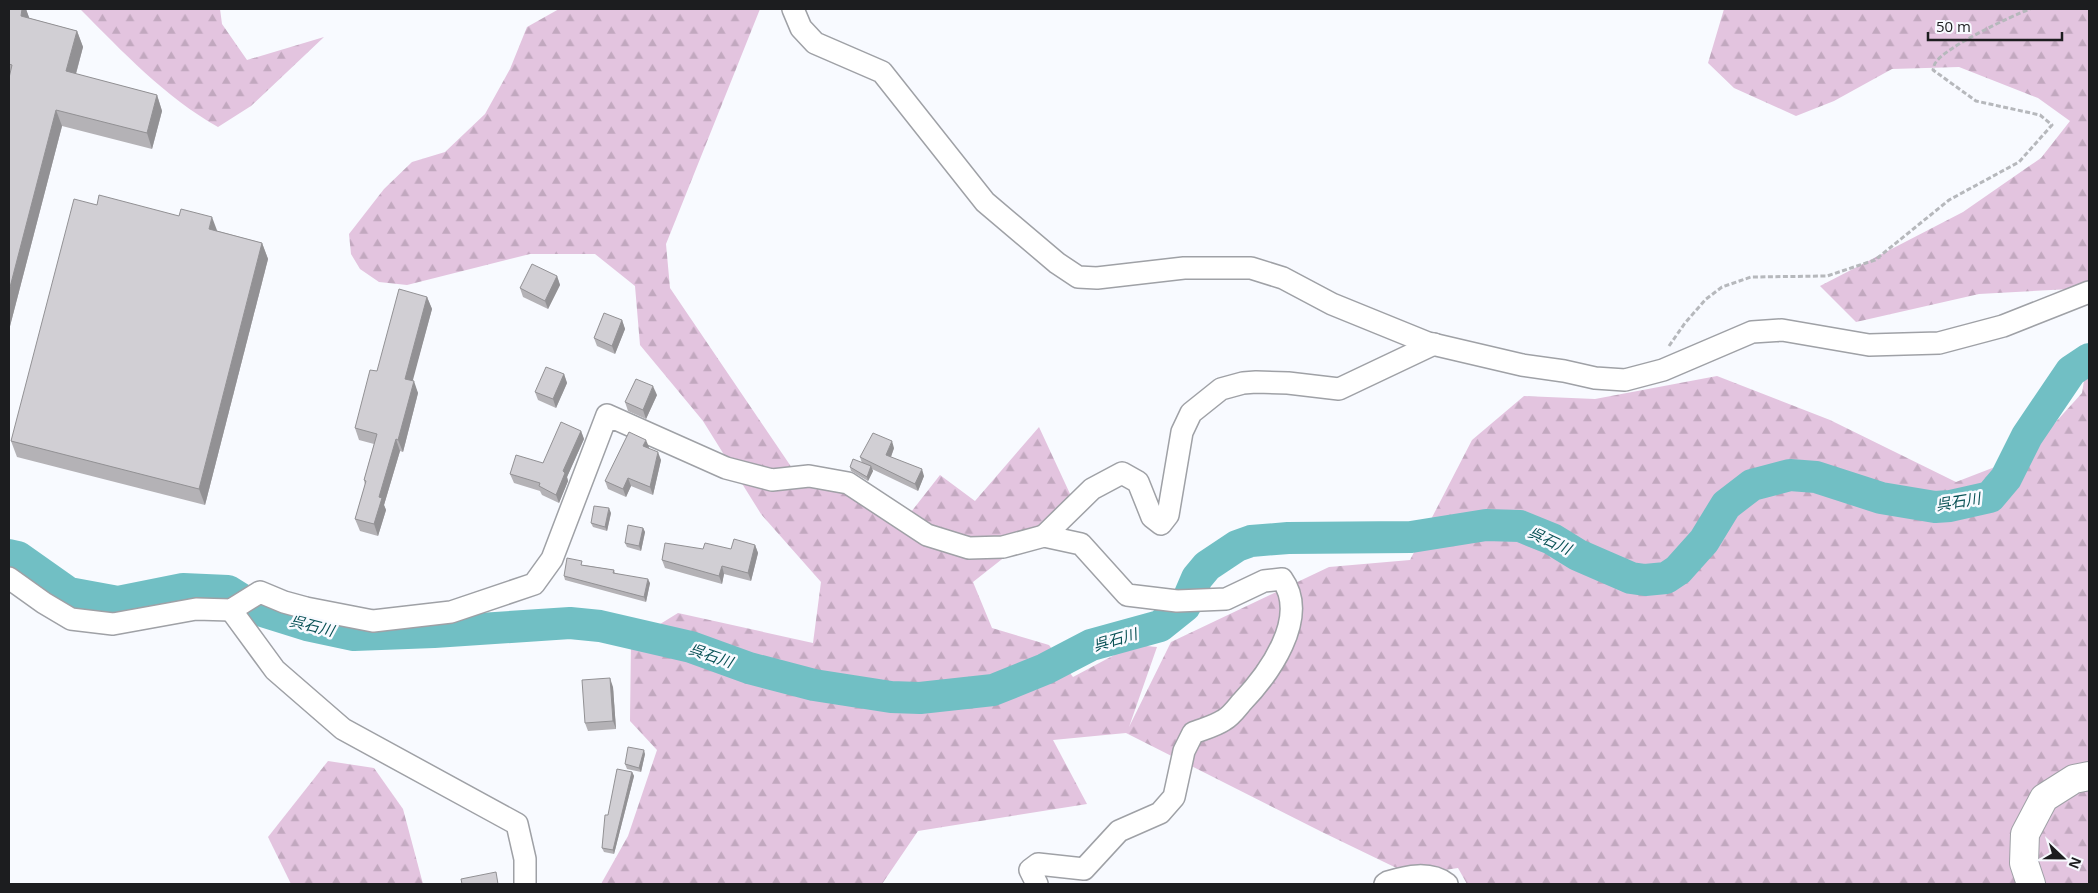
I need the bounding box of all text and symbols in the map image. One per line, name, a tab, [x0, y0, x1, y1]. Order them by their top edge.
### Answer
scale bar	[1928, 10, 2062, 42]
text: 50 m	[1936, 16, 1971, 36]
water label: 呉石川	[1934, 487, 1984, 514]
water label: 呉石川	[1525, 521, 1576, 559]
water label: 呉石川	[288, 610, 338, 641]
water label: 呉石川	[1091, 623, 1141, 655]
water label: 呉石川	[686, 638, 737, 672]
north arrow	[2038, 833, 2088, 883]
text: N	[2065, 854, 2086, 872]

